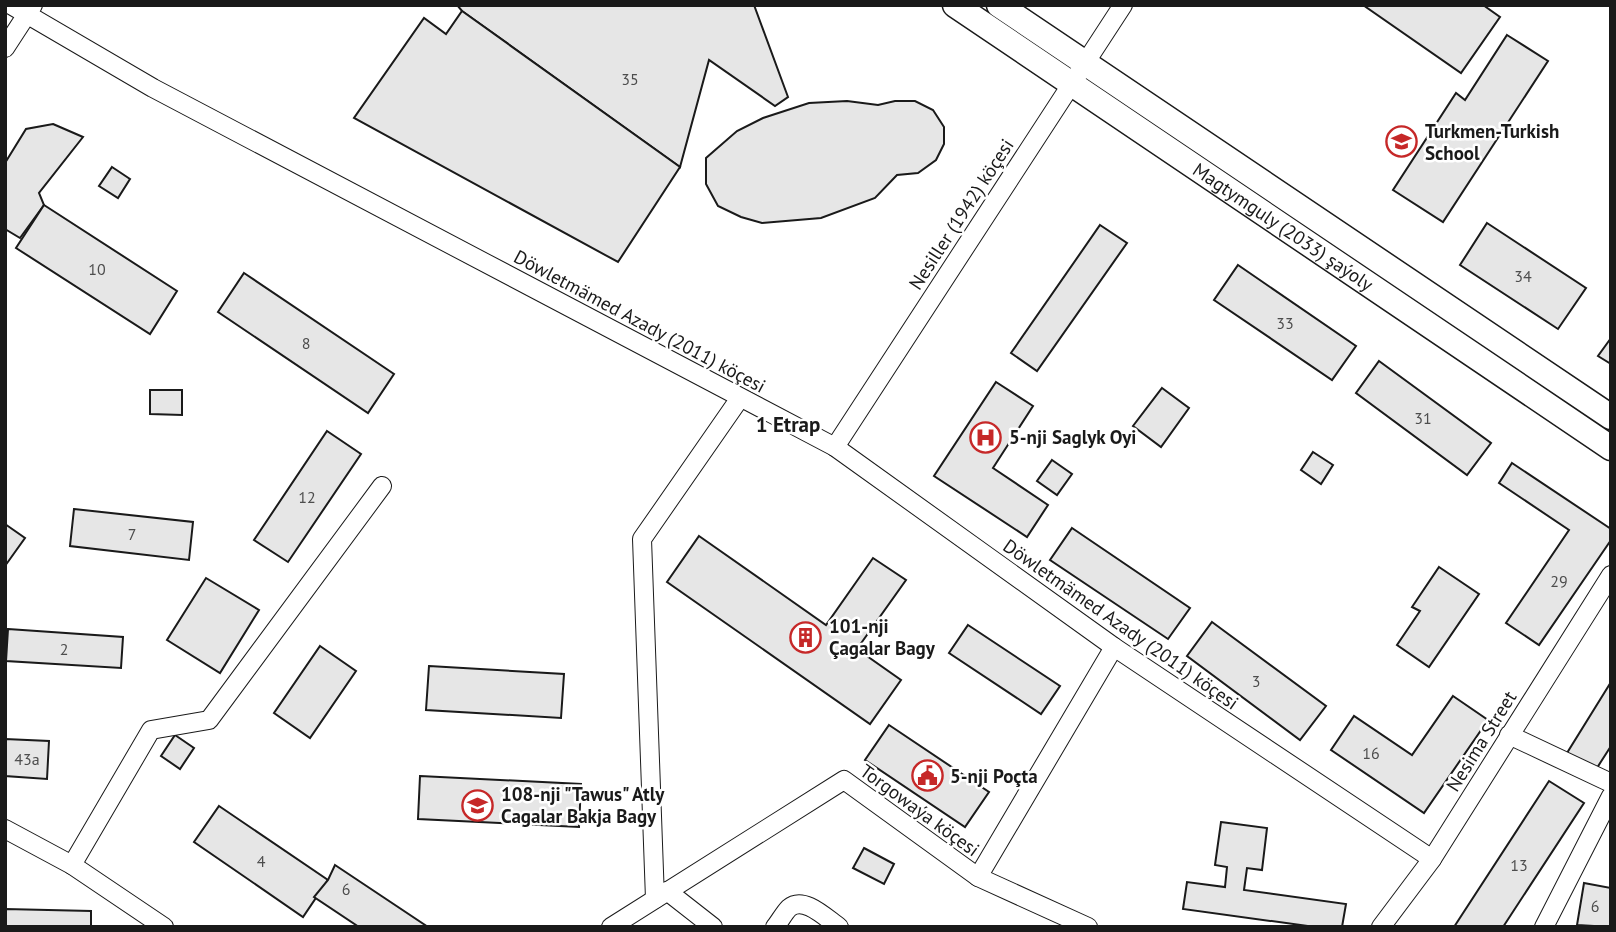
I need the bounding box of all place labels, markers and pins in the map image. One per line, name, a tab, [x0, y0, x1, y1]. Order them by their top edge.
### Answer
place label: Turkmen-Turkish School	[1425, 119, 1559, 165]
school or university icon: Turkmen-Turkish School	[1385, 125, 1419, 159]
hospital icon: 5-nji Saglyk Oyi	[969, 420, 1003, 454]
place label: 5-nji Saglyk Oyi	[1009, 425, 1136, 449]
place label: 101-nji Çagalar Bagy	[829, 614, 936, 660]
building icon: 101-nji Çagalar Bagy	[789, 620, 823, 654]
public building icon: 5-nji Poçta	[910, 759, 944, 793]
place label: 5-nji Poçta	[950, 764, 1038, 788]
place label: 108-nji "Tawus" Atly Cagalar Bakja Bagy	[501, 782, 665, 828]
school or university icon: 108-nji "Tawus" Atly Cagalar Bakja Bagy	[461, 788, 495, 822]

